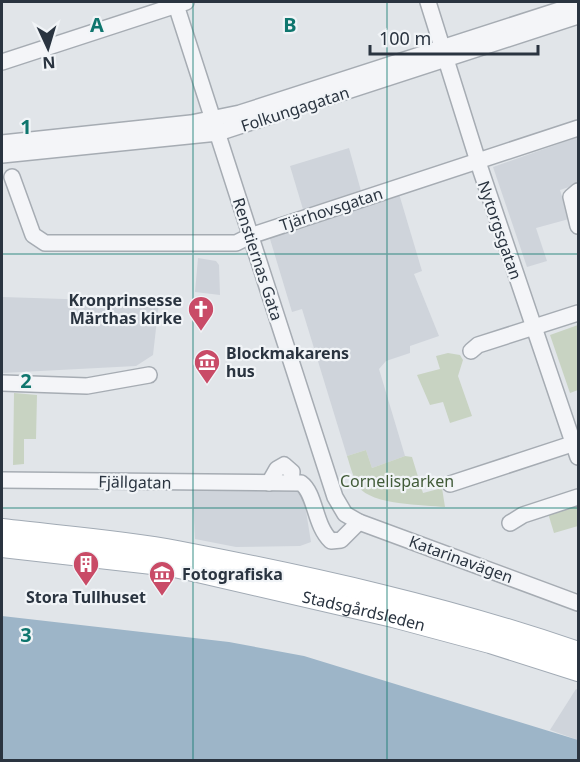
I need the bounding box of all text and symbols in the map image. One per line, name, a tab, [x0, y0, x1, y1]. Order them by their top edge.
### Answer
text: A	[90, 11, 104, 38]
text: B	[283, 11, 297, 38]
north arrow	[18, 18, 78, 78]
scale bar	[370, 18, 538, 56]
text: 100 m	[379, 26, 431, 50]
text: N	[42, 52, 56, 74]
street label: Folkungagatan	[238, 81, 352, 137]
text: 1	[20, 113, 32, 140]
street label: Nytorgsgatan	[473, 178, 527, 282]
street label: Tjärhovsgatan	[277, 182, 385, 236]
street label: Renstiernas Gata	[228, 195, 288, 323]
place label: Kronprinsesse Märthas kirke	[68, 289, 182, 329]
church icon: Kronprinsesse Märthas kirke	[186, 294, 216, 332]
place label: Blockmakarens hus	[226, 342, 349, 382]
museum icon: Blockmakarens hus	[192, 347, 222, 385]
text: 2	[20, 367, 32, 394]
street label: Fjällgatan	[98, 470, 172, 494]
park label: Cornelisparken	[340, 470, 454, 492]
street label: Katarinavägen	[406, 530, 516, 588]
building icon: Stora Tullhuset	[71, 549, 101, 587]
museum icon: Fotografiska	[147, 559, 177, 597]
place label: Fotografiska	[182, 563, 283, 585]
street label: Stadsgårdsleden	[300, 585, 428, 636]
place label: Stora Tullhuset	[26, 586, 146, 608]
text: 3	[20, 621, 32, 648]

